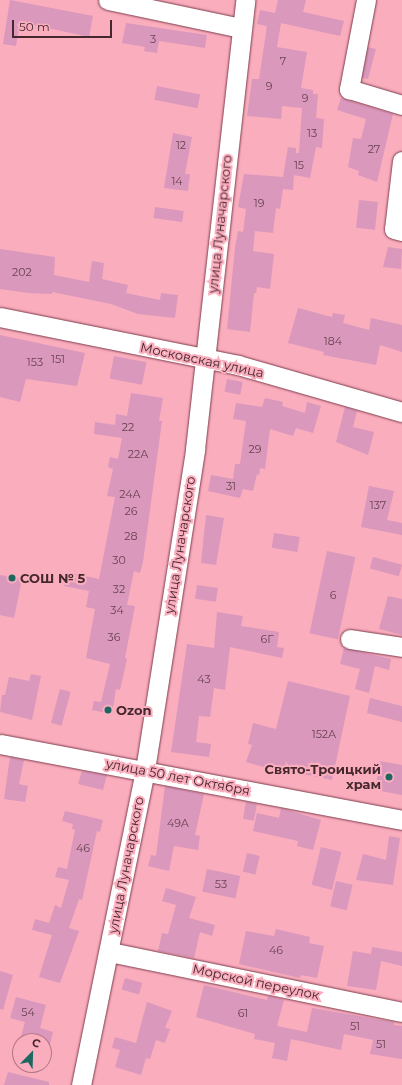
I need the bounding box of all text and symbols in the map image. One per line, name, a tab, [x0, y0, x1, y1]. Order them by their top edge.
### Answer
scale bar	[14, 12, 114, 38]
text: 50 m	[19, 19, 50, 34]
house number: 3	[150, 32, 156, 46]
house number: 7	[280, 54, 286, 68]
house number: 9	[266, 79, 272, 93]
house number: 9	[302, 91, 308, 105]
house number: 13	[307, 126, 317, 140]
house number: 12	[176, 138, 186, 152]
house number: 27	[368, 142, 380, 156]
street label: улица Луначарского	[205, 154, 235, 294]
house number: 15	[294, 158, 304, 172]
house number: 14	[171, 174, 183, 188]
house number: 19	[254, 196, 264, 210]
house number: 202	[12, 265, 32, 279]
house number: 184	[324, 334, 342, 348]
street label: Московская улица	[139, 339, 265, 381]
house number: 151	[51, 352, 65, 366]
house number: 153	[27, 355, 43, 369]
house number: 22	[122, 420, 134, 434]
house number: 29	[249, 442, 261, 456]
house number: 22А	[128, 447, 148, 461]
street label: улица Луначарского	[161, 475, 199, 615]
house number: 31	[226, 479, 236, 493]
house number: 24А	[119, 487, 141, 501]
house number: 137	[370, 498, 386, 512]
house number: 26	[125, 504, 137, 518]
house number: 28	[124, 529, 138, 543]
house number: 30	[112, 553, 126, 567]
place label: СОШ № 5	[20, 570, 85, 586]
marker: СОШ № 5	[7, 573, 17, 583]
house number: 32	[113, 582, 125, 596]
house number: 6	[330, 588, 336, 602]
house number: 34	[110, 603, 124, 617]
house number: 36	[108, 630, 120, 644]
house number: 6Г	[261, 632, 273, 646]
house number: 43	[197, 672, 211, 686]
place label: Ozon	[116, 702, 151, 718]
marker: Ozon	[103, 705, 113, 715]
house number: 152А	[312, 727, 336, 741]
street label: улица 50 лет Октября	[105, 755, 251, 799]
place label: Свято-Троицкий храм	[265, 762, 381, 793]
marker: Свято-Троицкий храм	[384, 772, 394, 782]
street label: улица Луначарского	[105, 795, 147, 935]
house number: 49А	[167, 816, 189, 830]
house number: 46	[76, 841, 90, 855]
house number: 53	[215, 877, 227, 891]
house number: 46	[269, 943, 283, 957]
street label: Морской переулок	[191, 961, 321, 1003]
house number: 54	[21, 1005, 35, 1019]
house number: 61	[238, 1006, 248, 1020]
house number: 51	[350, 1019, 360, 1033]
north arrow	[12, 1033, 52, 1073]
text: С	[30, 1035, 43, 1051]
house number: 51	[376, 1037, 386, 1051]

